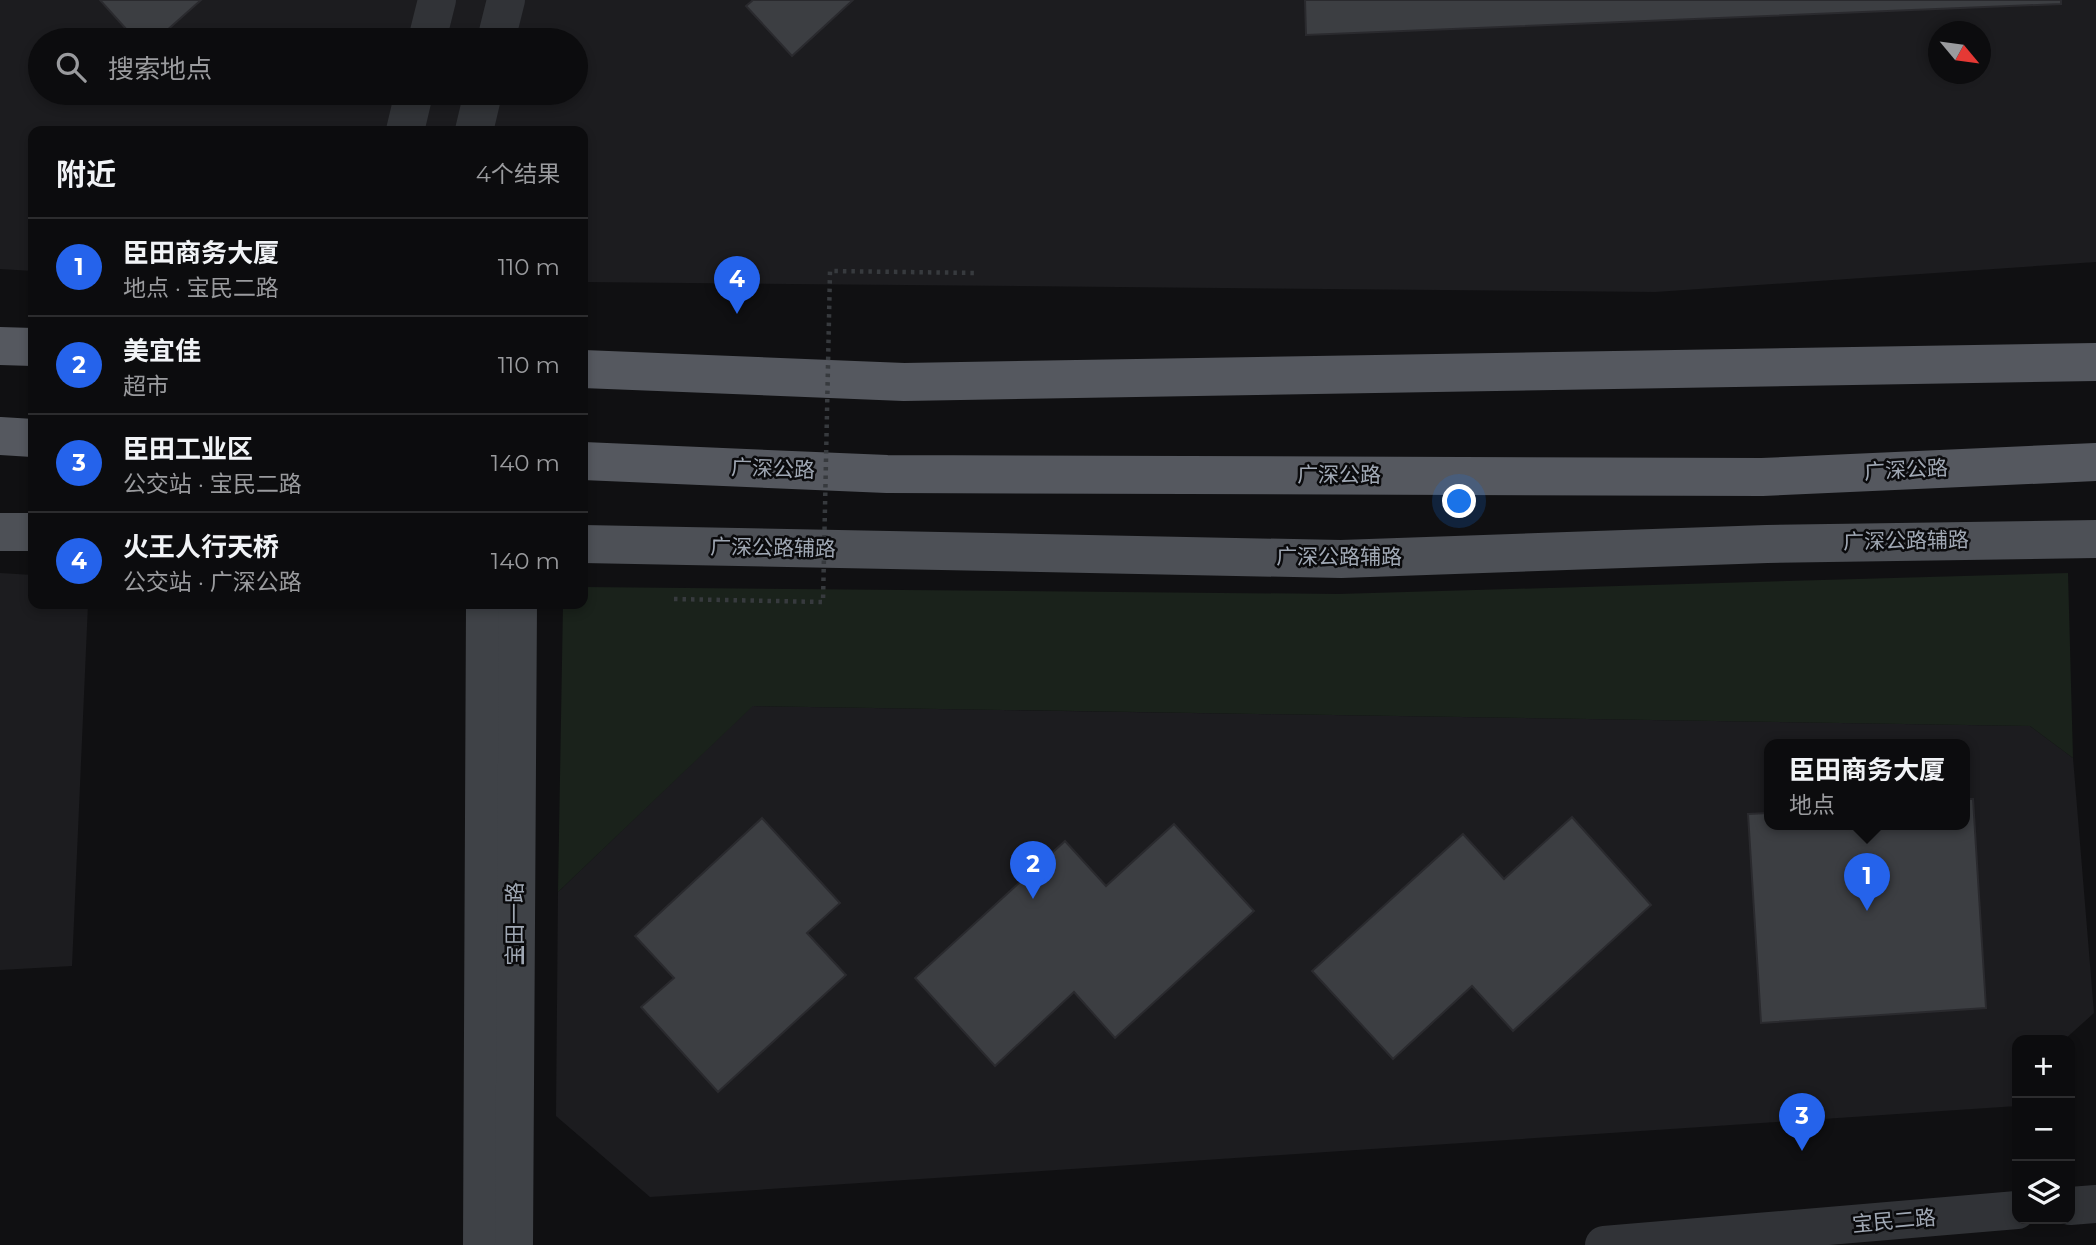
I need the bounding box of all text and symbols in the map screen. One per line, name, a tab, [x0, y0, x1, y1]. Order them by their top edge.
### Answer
north arrow	[1928, 21, 1991, 84]
search box	[28, 28, 588, 105]
icon: search	[52, 48, 90, 86]
text: 搜索地点	[108, 53, 212, 85]
text: 附近	[56, 156, 116, 193]
text: 4个结果	[476, 160, 560, 188]
text: 臣田商务大厦	[123, 237, 279, 269]
text: 1	[74, 253, 84, 281]
text: 110 m	[498, 253, 560, 281]
pin: 4	[714, 256, 760, 314]
text: 地点 · 宝民二路	[123, 274, 279, 302]
text: 美宜佳	[123, 335, 201, 367]
text: 2	[72, 351, 86, 379]
text: 110 m	[498, 351, 560, 379]
text: 超市	[123, 372, 169, 400]
text: 臣田工业区	[123, 433, 253, 465]
text: 3	[72, 449, 86, 477]
text: 140 m	[491, 449, 560, 477]
street label: 广深公路	[731, 455, 815, 482]
street label: 广深公路	[1863, 455, 1949, 484]
street label: 广深公路	[1297, 462, 1381, 487]
text: 公交站 · 宝民二路	[123, 470, 302, 498]
your location	[1442, 484, 1476, 518]
street label: 广深公路辅路	[1843, 527, 1969, 554]
text: 火王人行天桥	[123, 531, 279, 563]
street label: 广深公路辅路	[710, 534, 836, 561]
street label: 广深公路辅路	[1276, 544, 1402, 569]
text: 4	[71, 547, 87, 575]
text: 140 m	[491, 547, 560, 575]
text: 公交站 · 广深公路	[123, 568, 302, 596]
popup	[1764, 739, 1970, 830]
text: 臣田商务大厦	[1789, 754, 1945, 786]
text: 地点	[1789, 791, 1835, 819]
pin: 2	[1010, 841, 1056, 899]
pin: 1	[1844, 853, 1890, 911]
street label: 宝田一路	[502, 882, 527, 966]
map controls	[2012, 1035, 2075, 1224]
button: +	[2012, 1035, 2075, 1098]
pin: 3	[1779, 1093, 1825, 1151]
button: −	[2012, 1098, 2075, 1161]
button: layers	[2012, 1161, 2075, 1224]
street label: 宝民二路	[1851, 1204, 1937, 1237]

